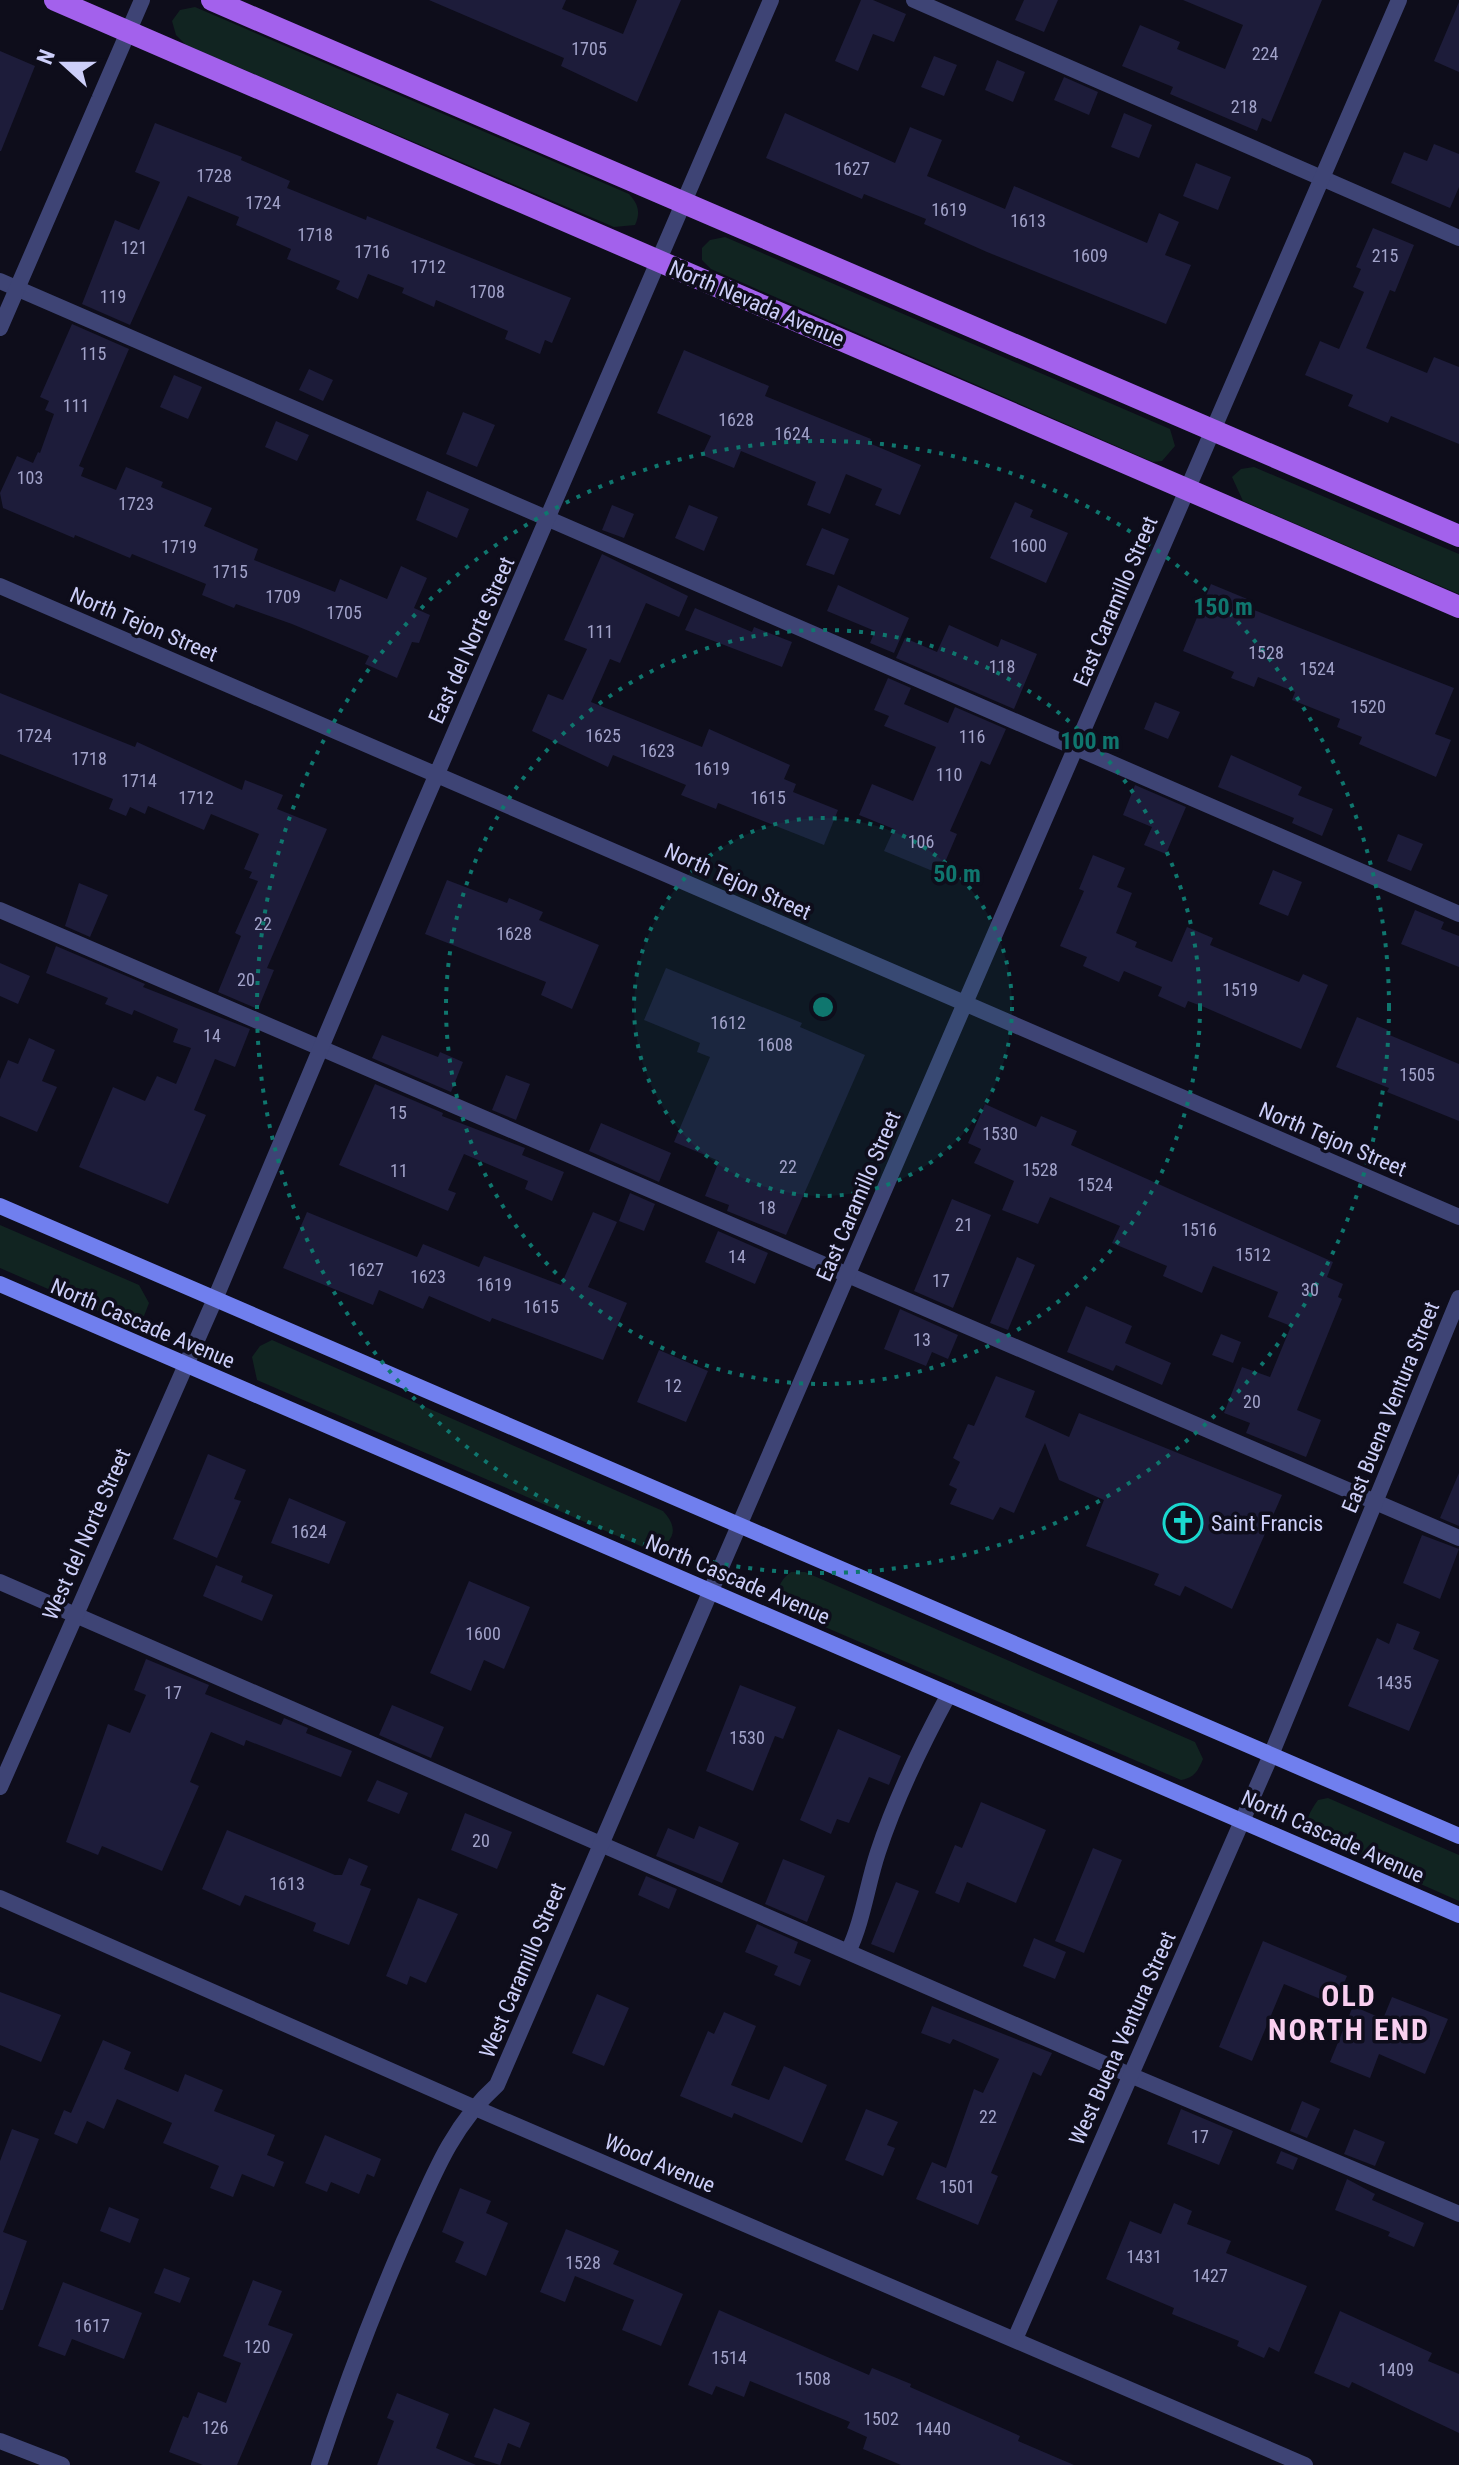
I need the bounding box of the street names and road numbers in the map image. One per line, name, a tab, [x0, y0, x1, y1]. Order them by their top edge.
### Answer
street label: North Nevada Avenue	[666, 255, 848, 352]
street label: East Caramillo Street	[1068, 512, 1163, 690]
street label: East del Norte Street	[423, 553, 519, 727]
street label: North Tejon Street	[66, 582, 221, 667]
street label: North Tejon Street	[661, 838, 815, 925]
street label: North Tejon Street	[1255, 1097, 1410, 1182]
street label: East Caramillo Street	[811, 1107, 906, 1285]
street label: North Cascade Avenue	[47, 1273, 239, 1374]
street label: East Buena Ventura Street	[1337, 1298, 1444, 1516]
street label: West del Norte Street	[37, 1445, 135, 1624]
street label: North Cascade Avenue	[642, 1529, 834, 1630]
street label: North Cascade Avenue	[1238, 1785, 1428, 1888]
street label: West Caramillo Street	[474, 1879, 571, 2061]
street label: West Buena Ventura Street	[1064, 1928, 1181, 2149]
street label: Wood Avenue	[601, 2129, 719, 2198]

